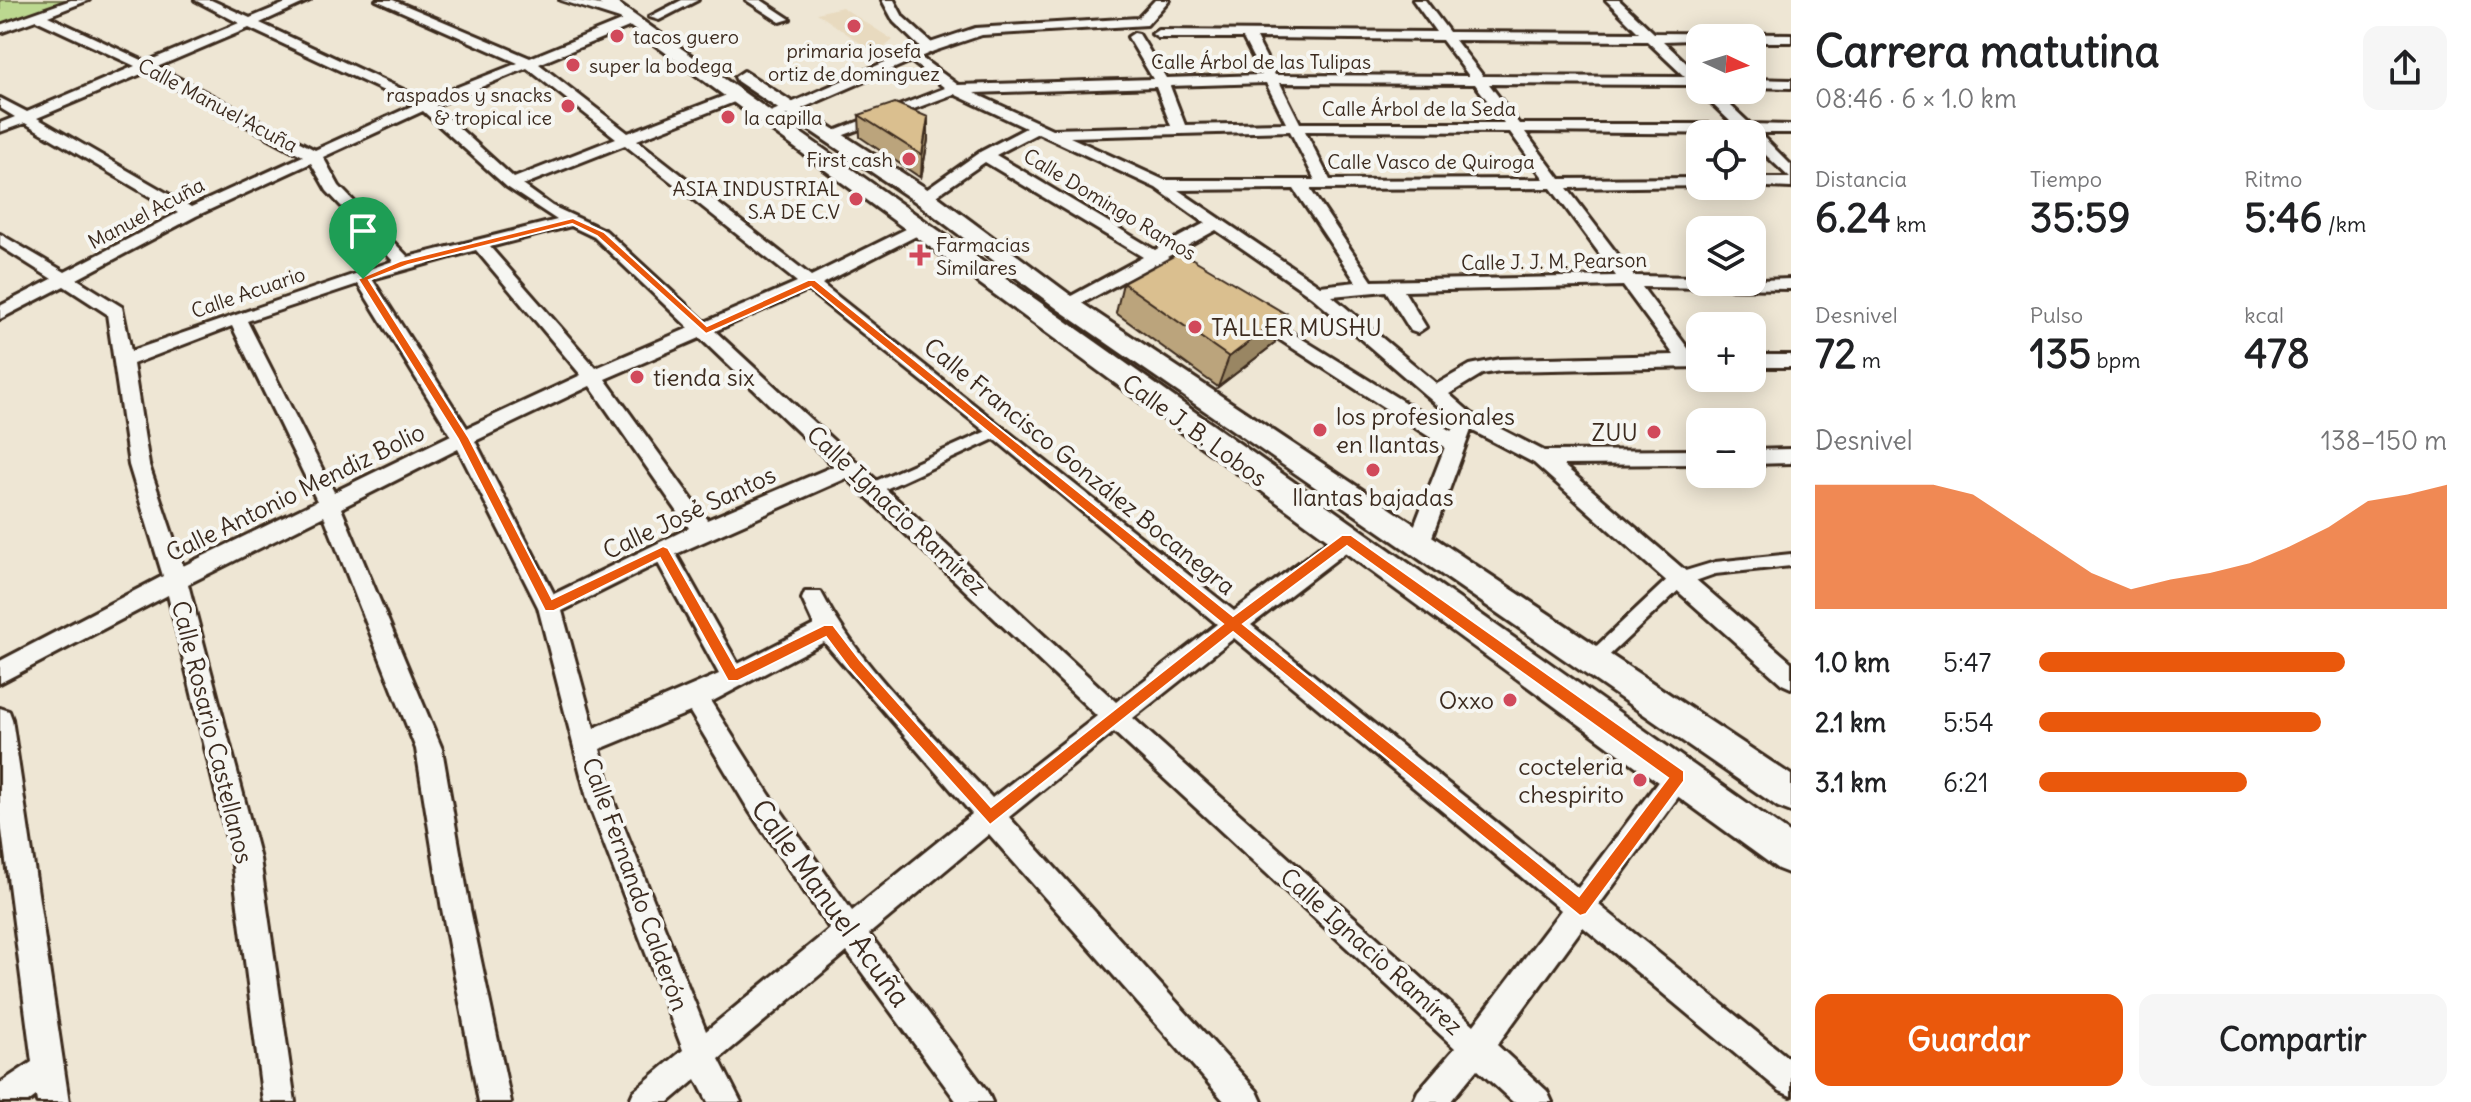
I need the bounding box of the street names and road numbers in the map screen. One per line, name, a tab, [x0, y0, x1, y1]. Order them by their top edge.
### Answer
street label: Calle Árbol de las Tulipas	[1151, 49, 1371, 74]
street label: Calle Manuel Acuña	[134, 52, 302, 158]
street label: Calle Árbol de la Seda	[1322, 96, 1516, 121]
street label: Calle Domingo Ramos	[1019, 143, 1201, 265]
street label: Calle Vasco de Quiroga	[1327, 149, 1535, 174]
street label: Manuel Acuña	[83, 172, 209, 254]
street label: Calle J. J. M. Pearson	[1461, 247, 1647, 275]
street label: Calle Acuario	[188, 261, 308, 323]
street label: Calle Francisco González Bocanegra	[918, 331, 1242, 601]
street label: Calle J. B. Lobos	[1117, 367, 1273, 493]
street label: Calle Antonio Mendiz Bolio	[161, 416, 429, 568]
street label: Calle Ignacio Ramírez	[801, 419, 993, 601]
street label: Calle José Santos	[598, 459, 780, 565]
street label: Calle Rosario Castellanos	[166, 597, 260, 867]
street label: Calle Fernando Calderón	[576, 753, 696, 1015]
street label: Calle Manuel Acuña	[744, 792, 918, 1014]
street label: Calle Ignacio Ramírez	[1275, 861, 1469, 1041]

